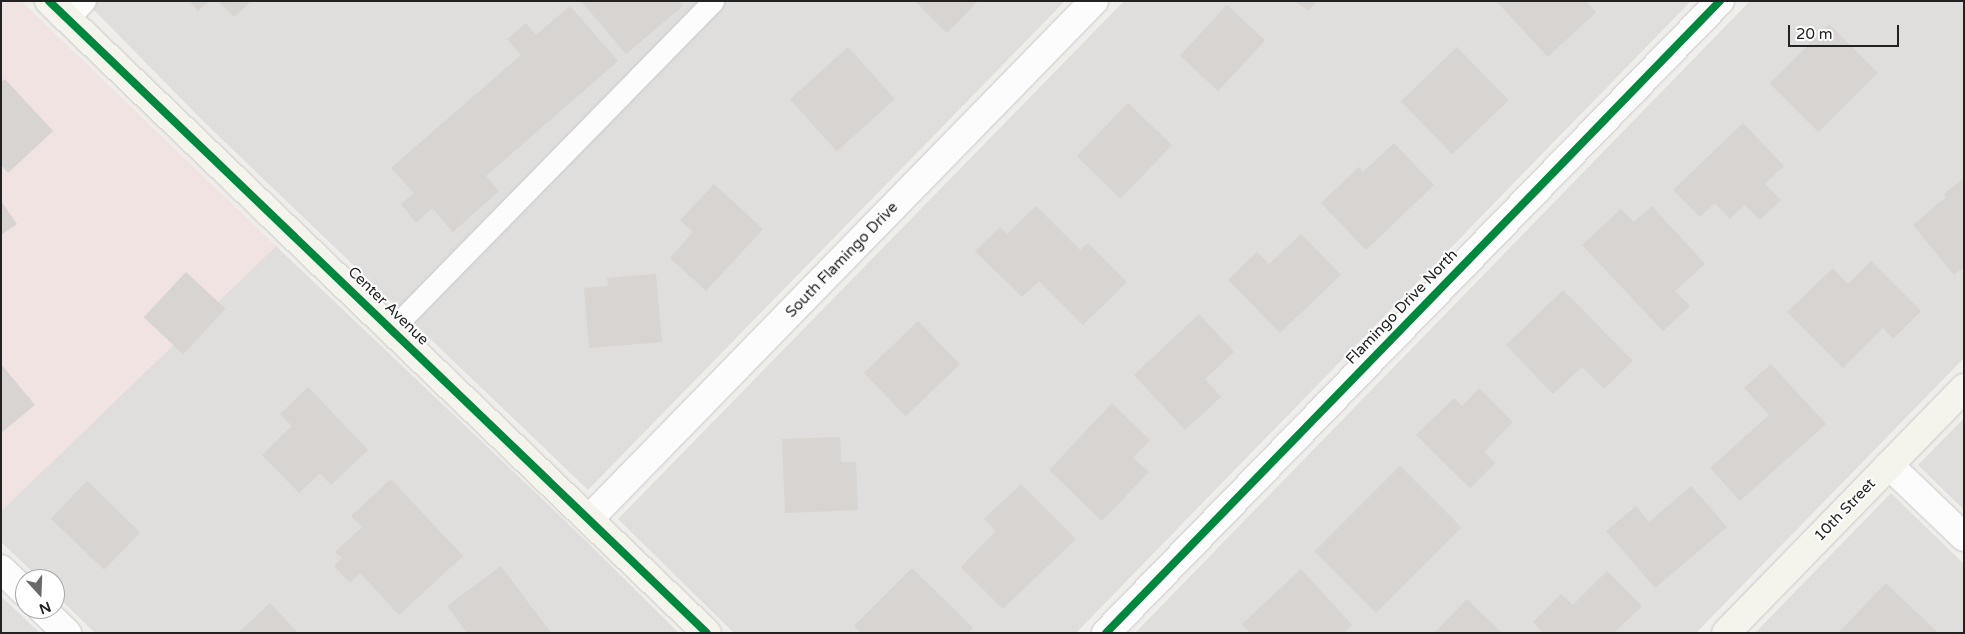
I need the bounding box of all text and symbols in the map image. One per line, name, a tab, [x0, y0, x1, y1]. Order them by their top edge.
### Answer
scale bar	[1790, 15, 1901, 47]
text: 20 m	[1796, 25, 1833, 43]
street label: South Flamingo Drive	[782, 199, 902, 321]
street label: Flamingo Drive North	[1342, 246, 1462, 368]
street label: Center Avenue	[344, 263, 432, 349]
street label: 10th Street	[1811, 475, 1879, 545]
north arrow	[15, 569, 65, 619]
text: N	[37, 598, 53, 618]

